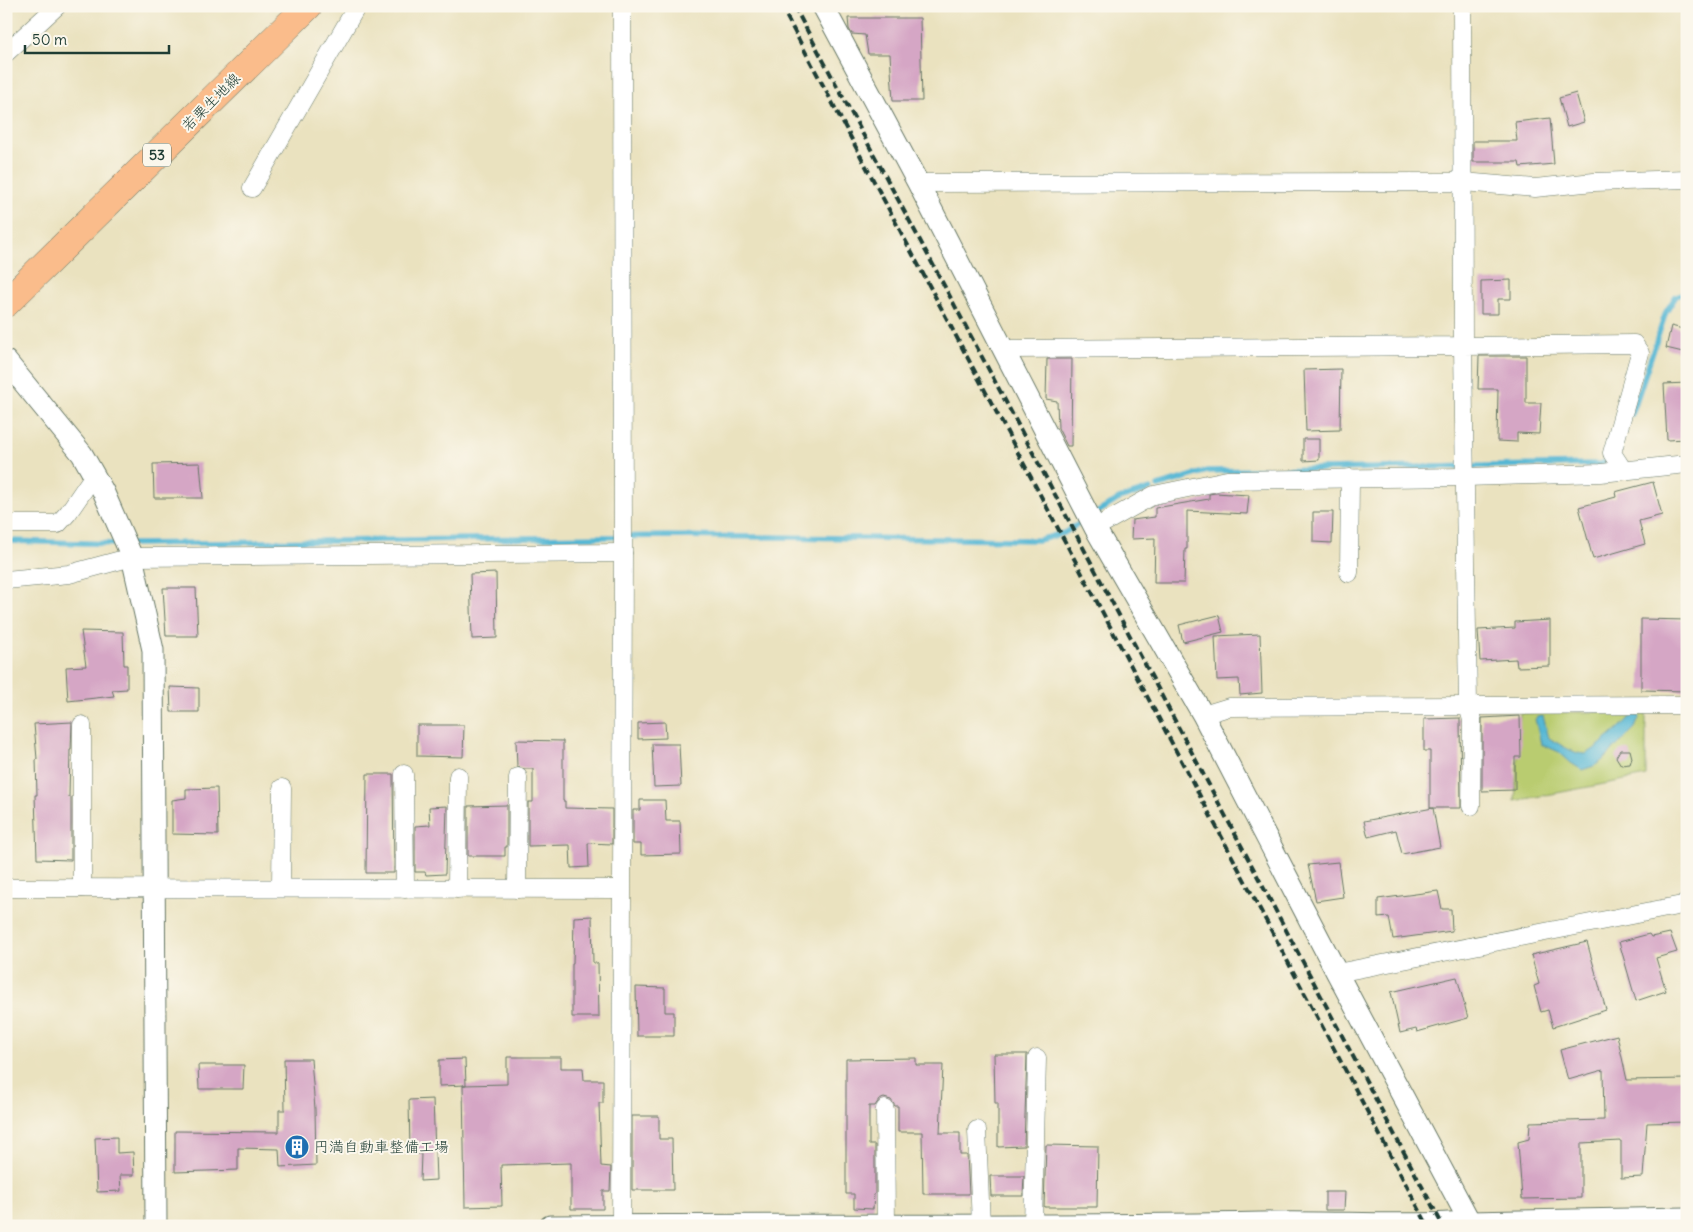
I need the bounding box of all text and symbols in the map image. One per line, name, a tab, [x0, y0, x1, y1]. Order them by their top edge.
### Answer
scale bar	[25, 22, 169, 54]
text: 50 m	[32, 30, 67, 49]
street label: 若栗生地線	[177, 68, 244, 135]
road number: 53	[143, 144, 171, 166]
building icon: 円満自動車整備工場	[284, 1134, 310, 1160]
place label: 円満自動車整備工場	[314, 1137, 449, 1156]

